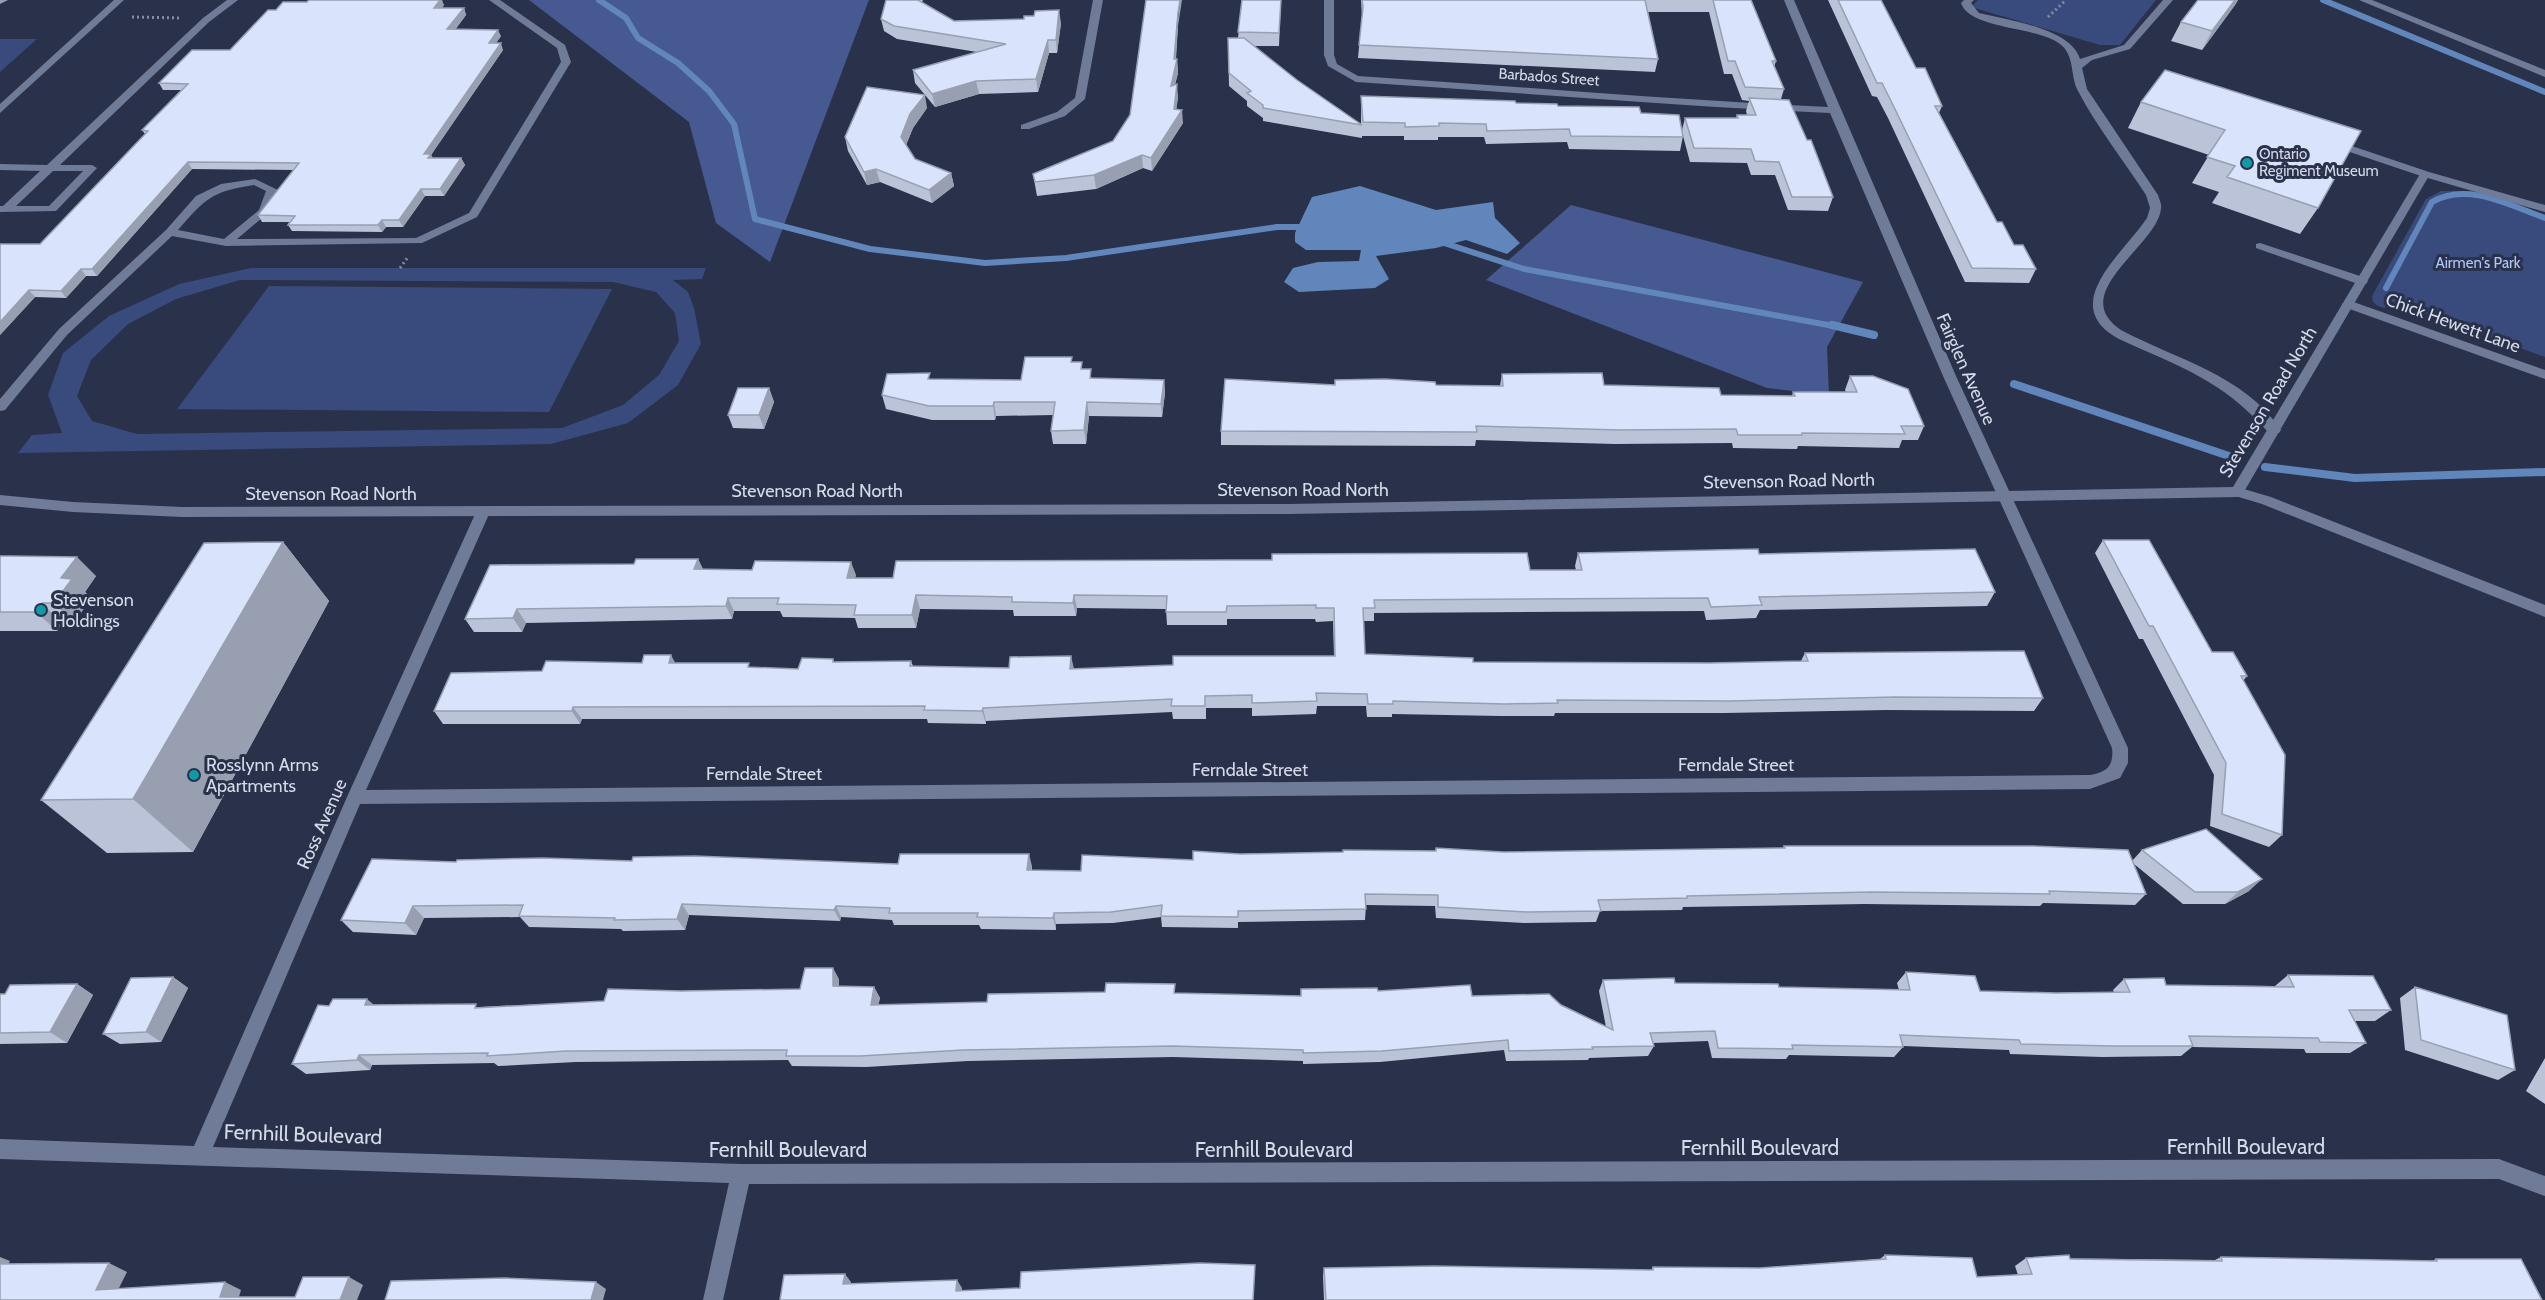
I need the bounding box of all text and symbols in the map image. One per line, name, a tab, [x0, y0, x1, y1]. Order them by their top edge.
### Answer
street label: Barbados Street	[1498, 64, 1600, 90]
place label: Ontario Regiment Museum	[2259, 145, 2379, 180]
marker: Ontario Regiment Museum	[2240, 156, 2254, 170]
park label: Airmen's Park	[2435, 254, 2521, 272]
street label: Chick Hewett Lane	[2383, 288, 2523, 358]
street label: Fairglen Avenue	[1932, 310, 2000, 428]
street label: Stevenson Road North	[2214, 323, 2322, 481]
street label: Stevenson Road North	[1703, 469, 1875, 493]
street label: Stevenson Road North	[1217, 479, 1389, 501]
street label: Stevenson Road North	[731, 480, 903, 502]
street label: Stevenson Road North	[245, 483, 417, 505]
place label: Stevenson Holdings	[53, 589, 134, 632]
marker: Stevenson Holdings	[34, 603, 48, 617]
place label: Rosslynn Arms Apartments	[206, 754, 319, 797]
street label: Ferndale Street	[1678, 754, 1794, 776]
street label: Ferndale Street	[1192, 759, 1308, 781]
street label: Ferndale Street	[706, 763, 822, 785]
marker: Rosslynn Arms Apartments	[187, 768, 201, 782]
street label: Ross Avenue	[292, 775, 352, 873]
street label: Fernhill Boulevard	[223, 1119, 383, 1149]
street label: Fernhill Boulevard	[2167, 1134, 2325, 1159]
street label: Fernhill Boulevard	[1681, 1135, 1839, 1160]
street label: Fernhill Boulevard	[709, 1137, 867, 1162]
street label: Fernhill Boulevard	[1195, 1137, 1353, 1162]

